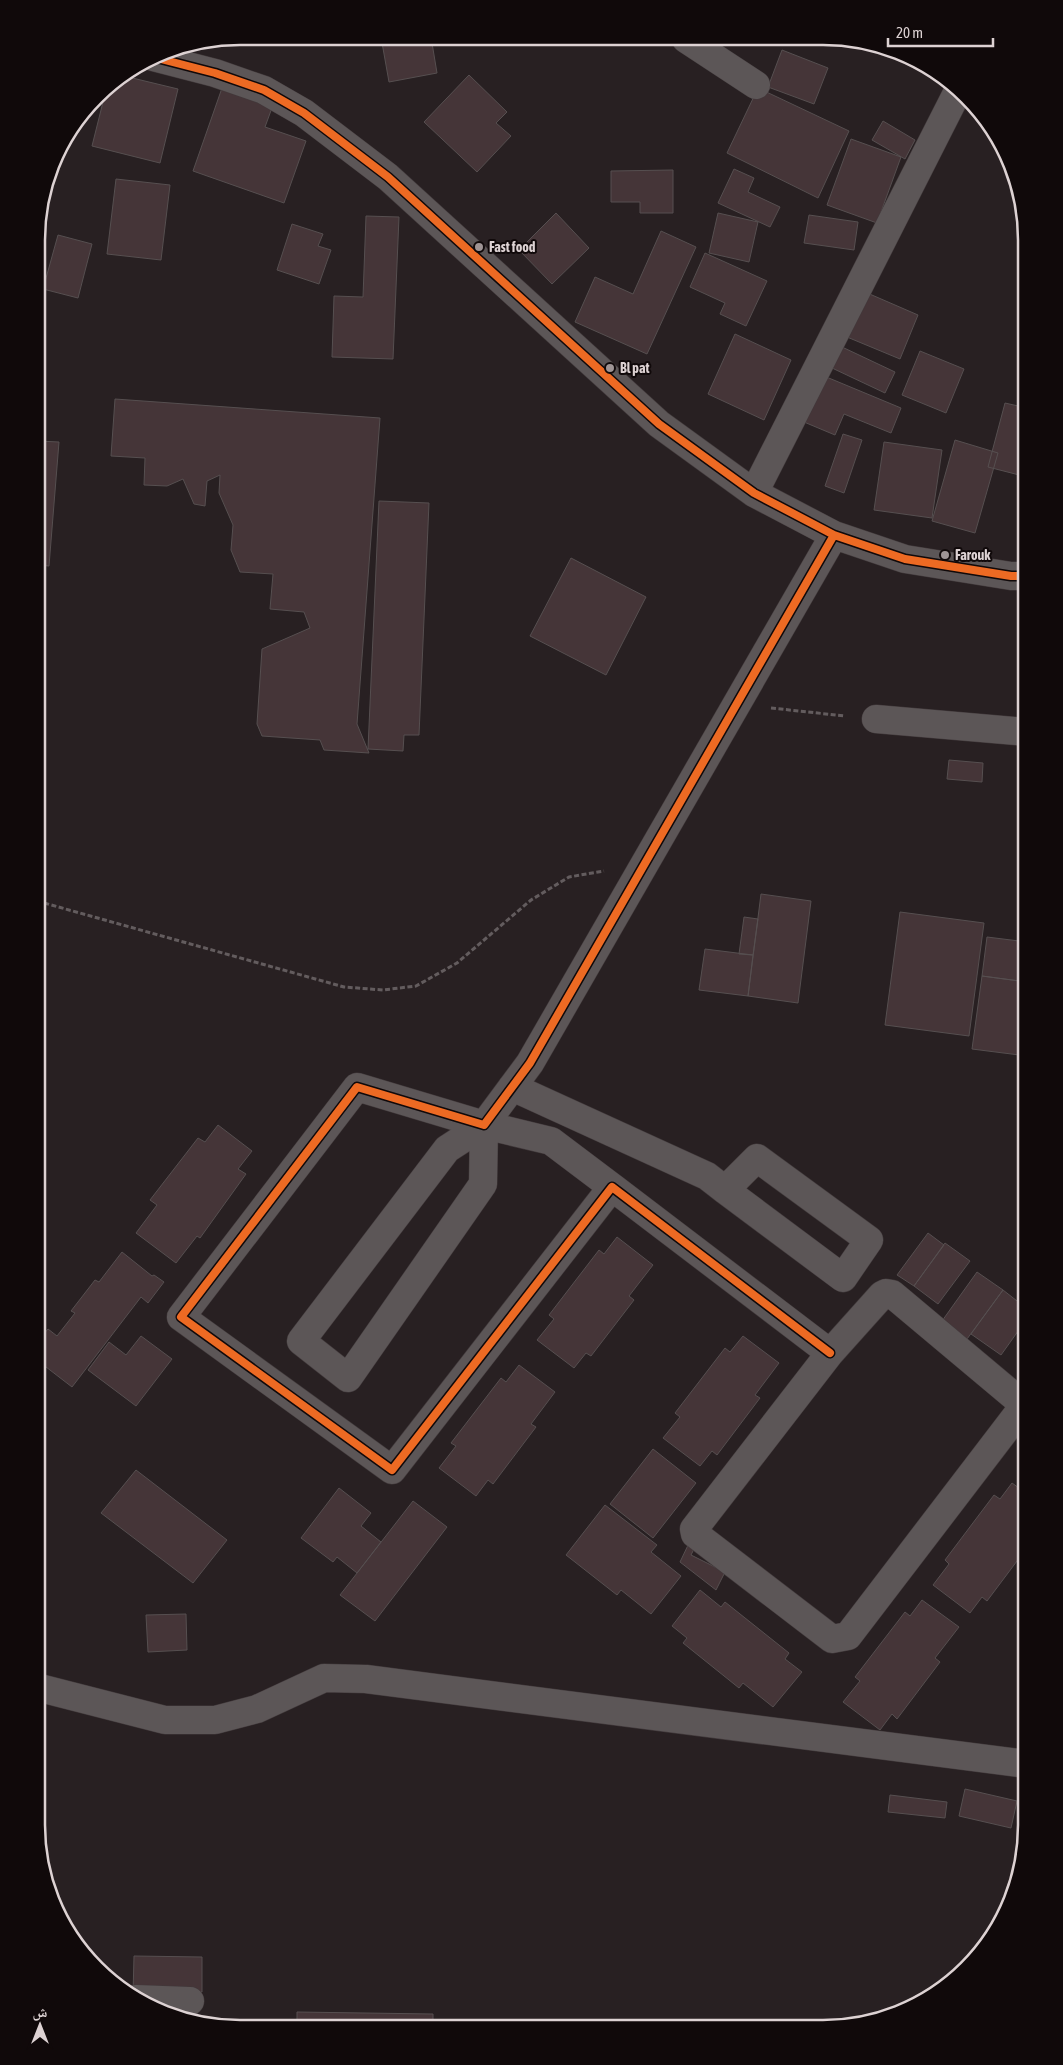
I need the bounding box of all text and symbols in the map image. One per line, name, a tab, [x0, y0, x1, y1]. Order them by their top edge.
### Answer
scale bar	[888, 15, 993, 47]
text: 20 m	[896, 24, 923, 41]
place label: Fast food	[489, 239, 536, 255]
marker: Fast food	[473, 241, 485, 253]
place label: Bl pat	[620, 360, 649, 376]
marker: Bl pat	[604, 362, 616, 374]
place label: Farouk	[955, 547, 991, 563]
marker: Farouk	[939, 549, 951, 561]
north arrow	[15, 2000, 65, 2050]
text: ش	[33, 2004, 48, 2021]

